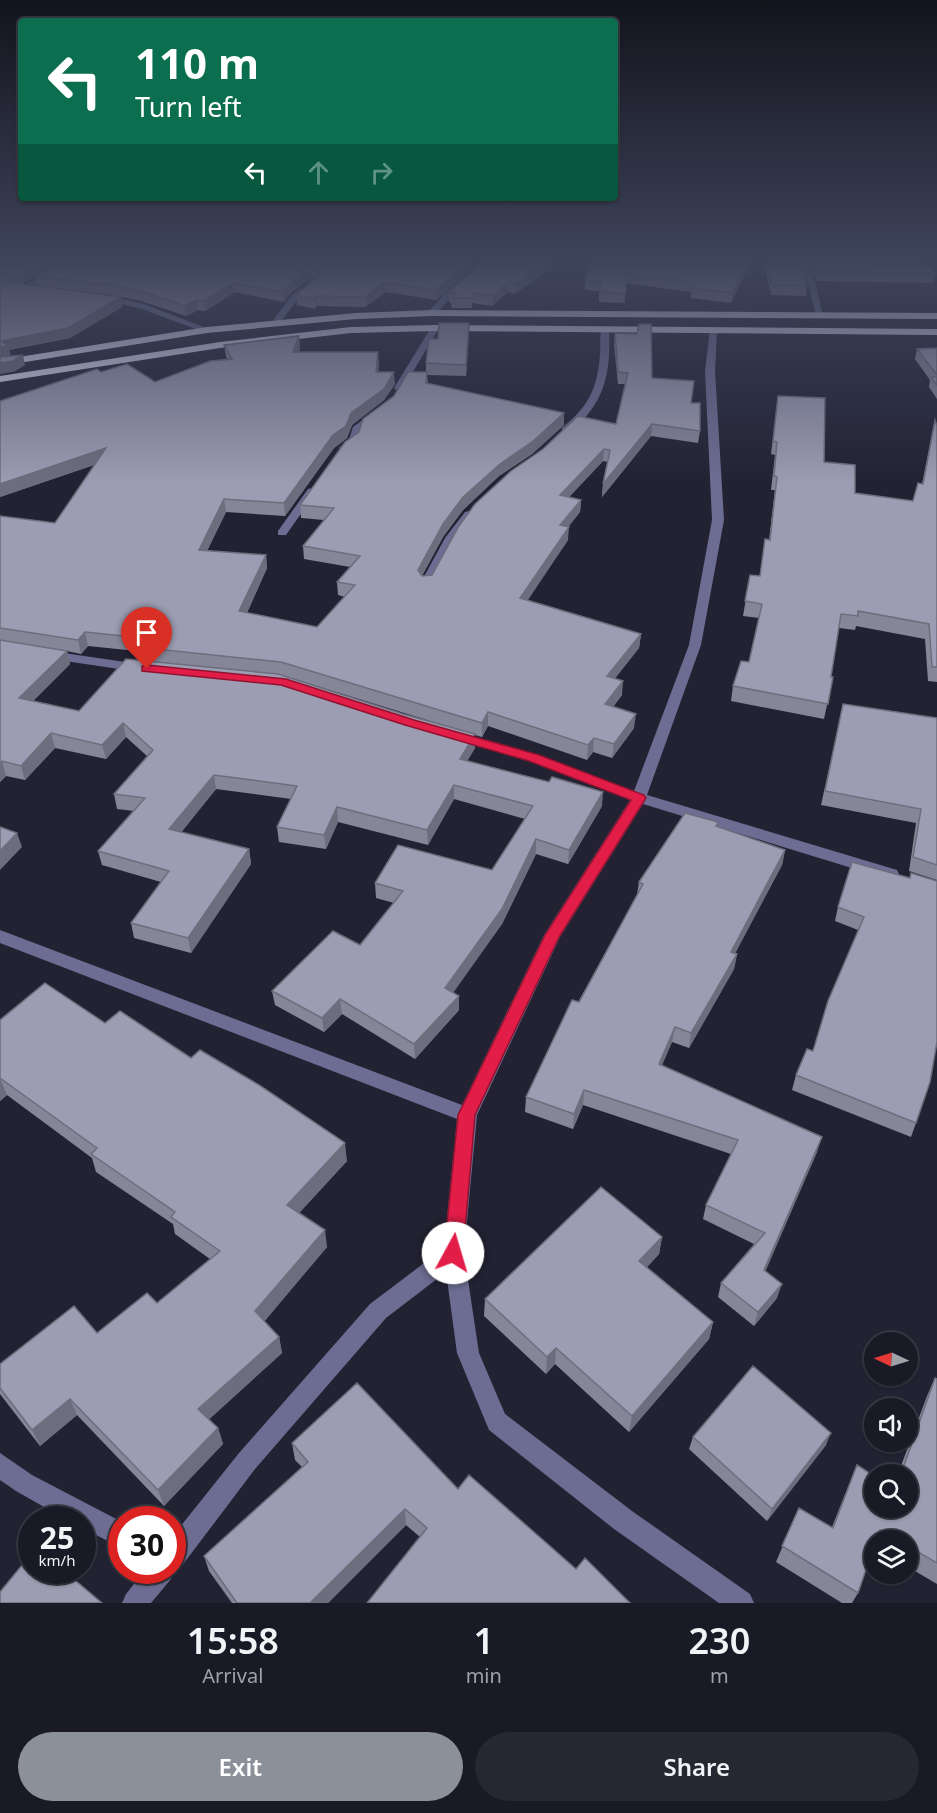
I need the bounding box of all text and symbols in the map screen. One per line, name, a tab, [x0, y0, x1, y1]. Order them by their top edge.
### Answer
text: 110 m	[135, 34, 259, 91]
icon: left	[36, 42, 114, 120]
text: Turn left	[135, 88, 241, 125]
icon: left	[239, 156, 272, 189]
icon: ahead	[302, 156, 335, 189]
icon: right	[365, 156, 398, 189]
pin	[121, 607, 172, 669]
icon: arrive	[130, 616, 163, 649]
position arrow	[421, 1221, 485, 1285]
north arrow	[864, 1332, 918, 1386]
map controls	[864, 1332, 918, 1584]
button: sound	[864, 1398, 918, 1452]
button: search	[864, 1464, 918, 1518]
speed limit sign: 30	[108, 1506, 186, 1584]
text: 25	[40, 1517, 74, 1558]
button: layers	[864, 1530, 918, 1584]
text: km/h	[39, 1550, 75, 1570]
text: 15:58	[187, 1616, 279, 1665]
text: 1	[473, 1616, 494, 1665]
text: 230	[689, 1616, 750, 1665]
text: Arrival	[202, 1662, 263, 1689]
text: min	[466, 1662, 502, 1689]
text: m	[710, 1662, 729, 1689]
button: Exit	[18, 1732, 463, 1801]
button: Share	[475, 1732, 919, 1801]

